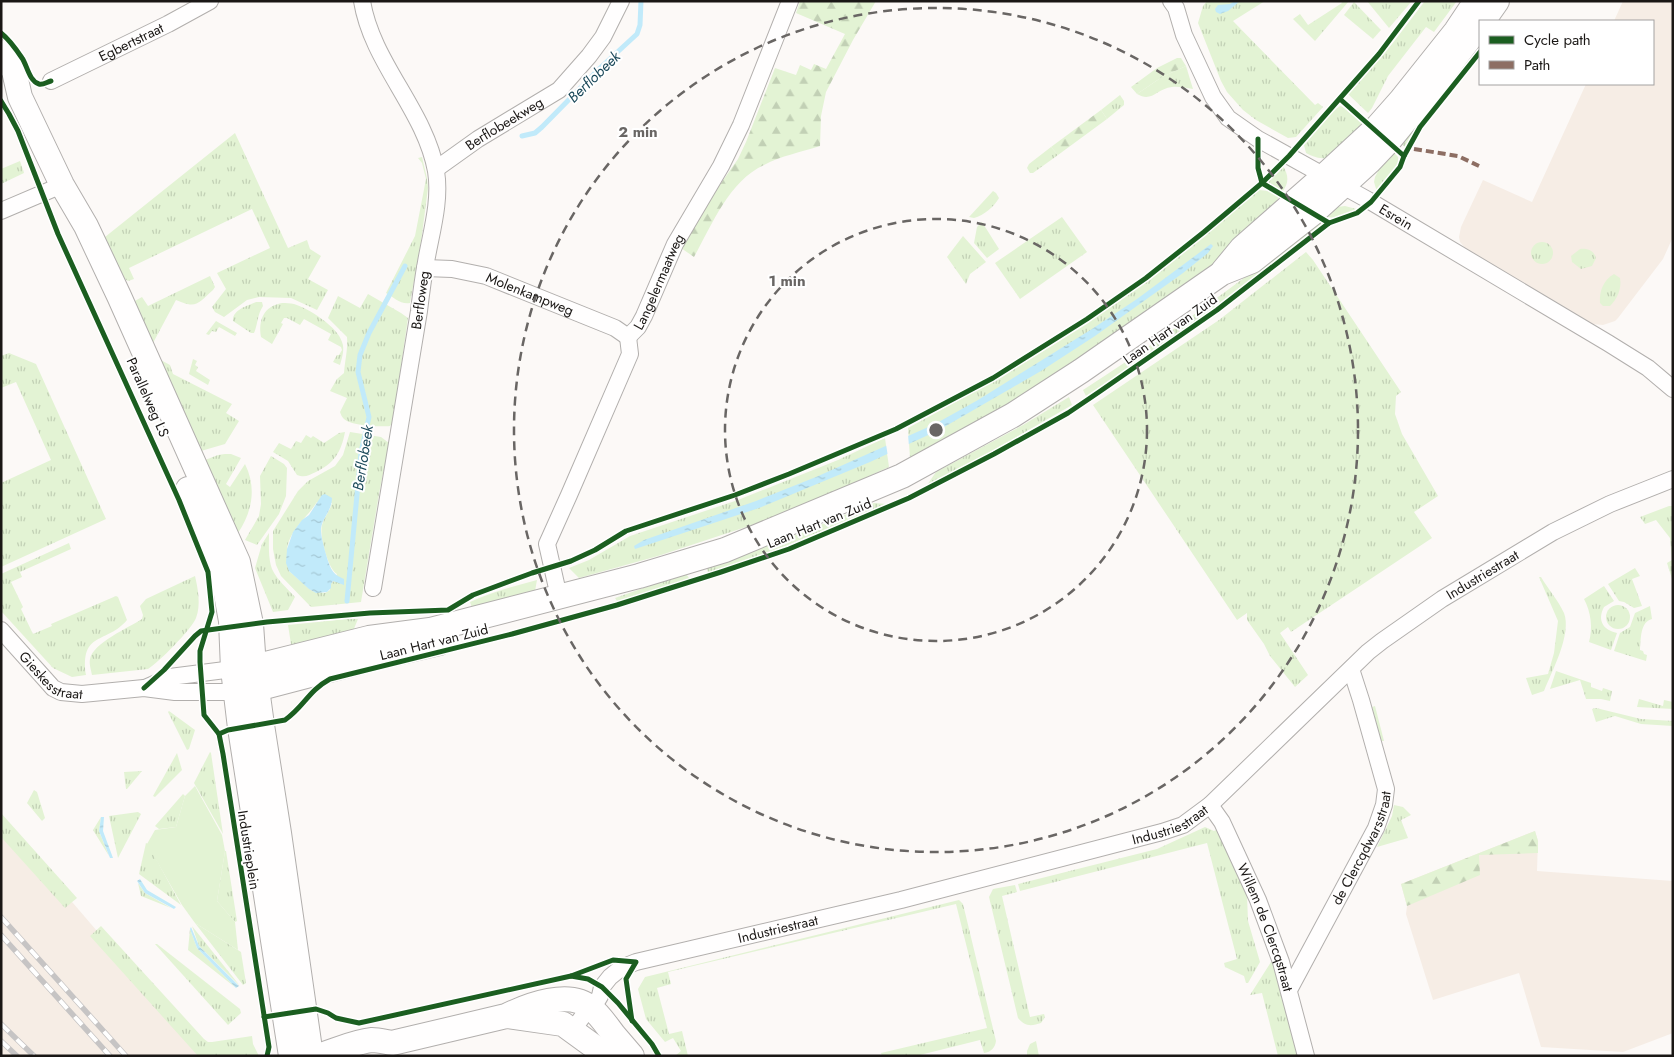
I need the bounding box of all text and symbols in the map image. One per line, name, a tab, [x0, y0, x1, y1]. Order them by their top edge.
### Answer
street label: Egbertstraat	[95, 17, 167, 66]
legend	[1479, 20, 1654, 85]
text: Cycle path	[1524, 29, 1591, 51]
water label: Berflobeek	[563, 46, 626, 108]
text: Path	[1524, 54, 1550, 76]
street label: Berflobeekweg	[461, 92, 547, 155]
text: 2 min	[618, 121, 658, 143]
street label: Esrein	[1375, 199, 1417, 235]
street label: Langelermaatweg	[628, 230, 689, 333]
street label: Molenkampweg	[483, 267, 577, 320]
street label: Berfloweg	[406, 269, 434, 331]
text: 1 min	[768, 270, 806, 292]
street label: Laan Hart van Zuid	[1119, 289, 1221, 369]
street label: Parallelweg LS	[122, 354, 175, 440]
centre of rings	[927, 421, 945, 439]
water label: Berflobeek	[347, 423, 379, 492]
street label: Laan Hart van Zuid	[764, 493, 874, 553]
street label: Industriestraat	[1442, 545, 1523, 604]
street label: Laan Hart van Zuid	[378, 619, 490, 665]
street label: Gieskesstraat	[15, 647, 84, 704]
street label: de Clercqdwarsstraat	[1327, 789, 1396, 908]
street label: Industriestraat	[1130, 800, 1212, 849]
street label: Industrieplein	[233, 809, 265, 891]
street label: Willem de Clercqstraat	[1232, 860, 1299, 994]
street label: Industriestraat	[736, 910, 821, 948]

